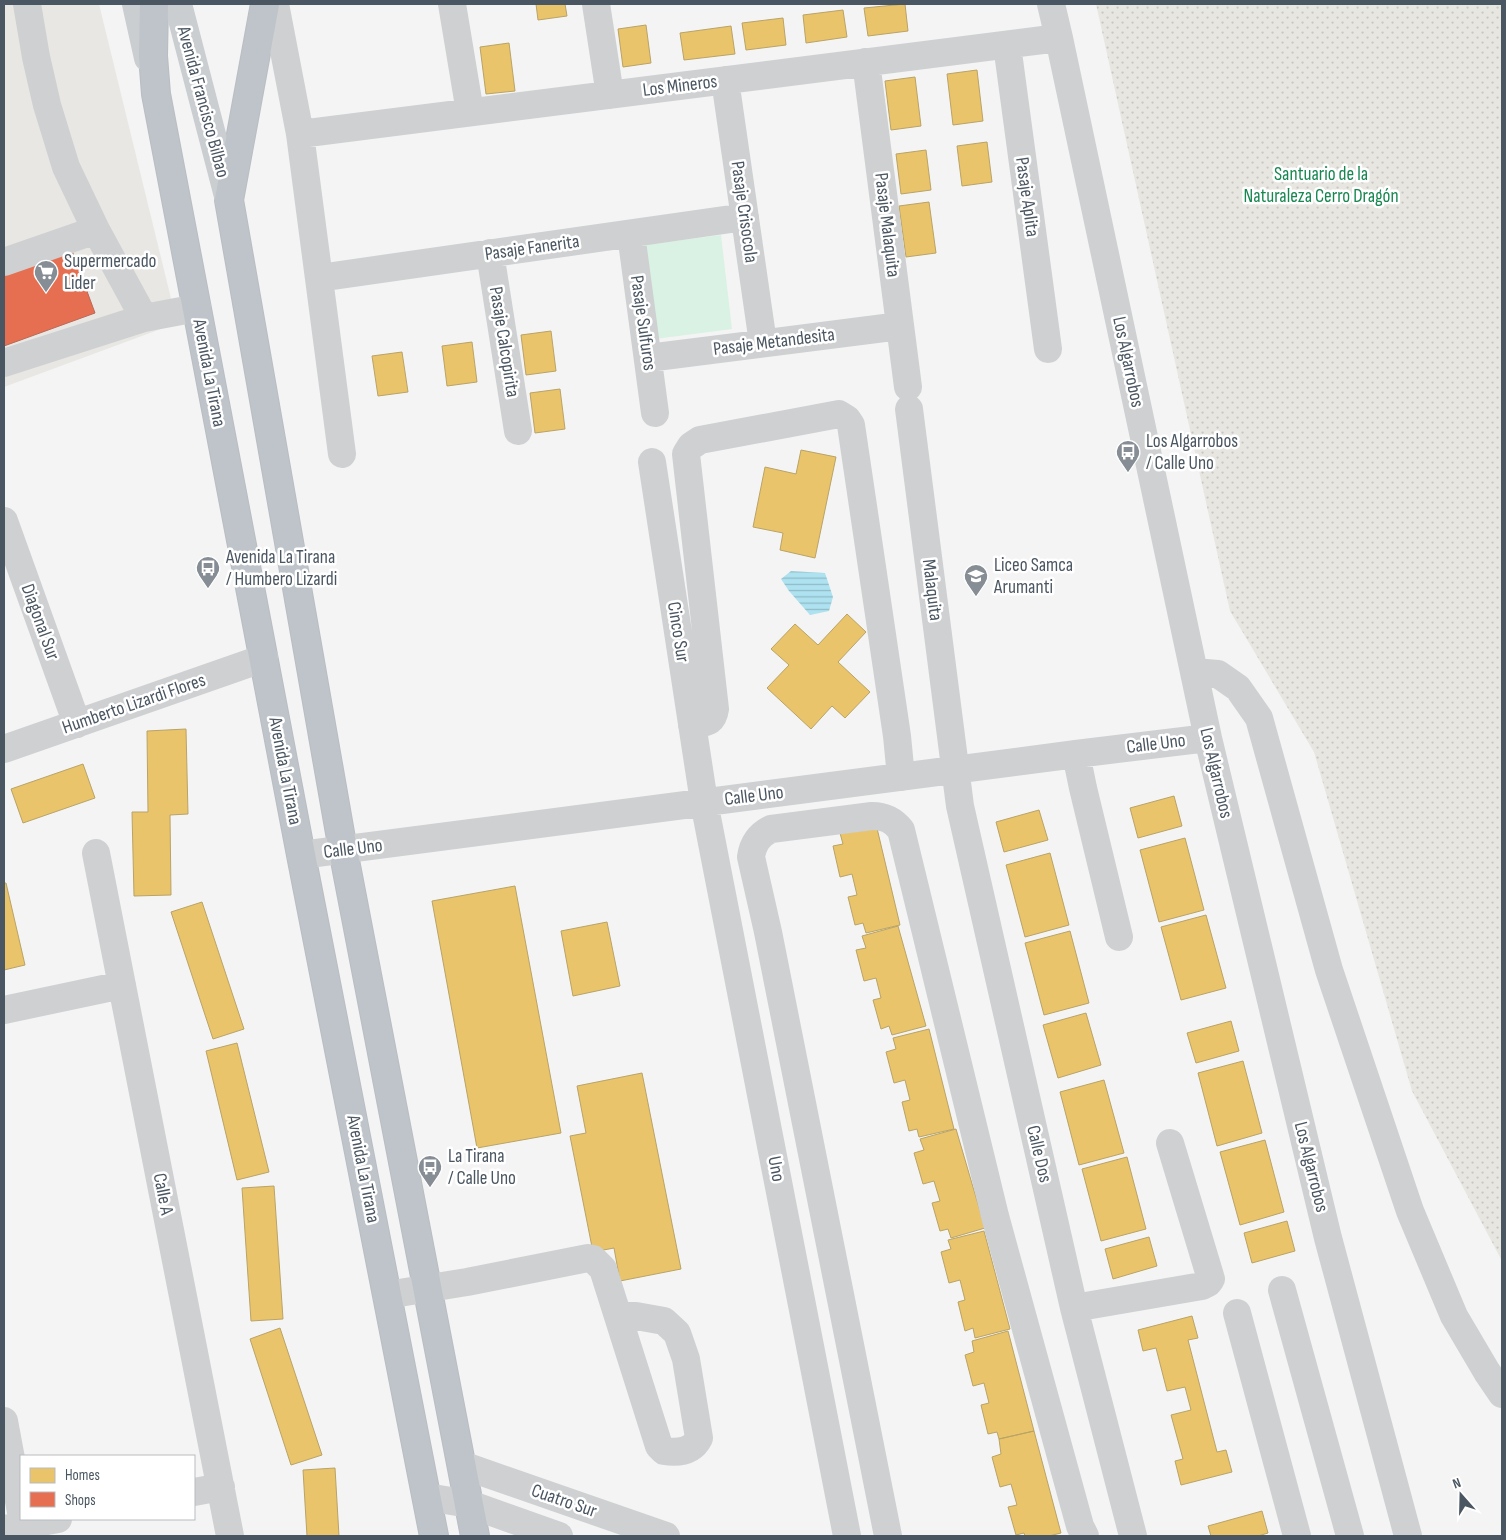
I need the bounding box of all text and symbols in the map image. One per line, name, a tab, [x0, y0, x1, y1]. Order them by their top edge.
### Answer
street label: Avenida Francisco Bilbao	[172, 23, 234, 180]
street label: Los Mineros	[641, 70, 719, 102]
street label: Pasaje Aplita	[1010, 156, 1044, 238]
street label: Pasaje Crisocola	[725, 160, 763, 264]
park label: Santuario de la Naturaleza Cerro Dragón	[1243, 163, 1399, 208]
street label: Pasaje Malaquita	[869, 171, 905, 279]
street label: Pasaje Fanerita	[483, 230, 581, 266]
place label: Supermercado Lider	[64, 250, 157, 295]
supermarket icon: Supermercado Lider	[33, 259, 59, 293]
street label: Pasaje Sulfuros	[625, 274, 661, 372]
street label: Pasaje Calcopirita	[484, 285, 524, 399]
street label: Los Algarrobos	[1107, 315, 1149, 410]
street label: Avenida La Tirana	[187, 316, 231, 429]
street label: Pasaje Metandesita	[712, 323, 836, 361]
place label: Los Algarrobos / Calle Uno	[1146, 430, 1238, 475]
bus stop icon: Los Algarrobos / Calle Uno	[1115, 439, 1141, 473]
place label: Avenida La Tirana / Humbero Lizardi	[225, 546, 337, 591]
place label: Liceo Samca Arumanti	[993, 554, 1073, 599]
bus stop icon: Avenida La Tirana / Humbero Lizardi	[195, 555, 221, 589]
street label: Malaquita	[917, 558, 947, 622]
school or university icon: Liceo Samca Arumanti	[963, 563, 989, 597]
street label: Diagonal Sur	[16, 581, 65, 664]
street label: Cinco Sur	[662, 600, 694, 664]
street label: Humberto Lizardi Flores	[59, 669, 209, 739]
street label: Avenida La Tirana	[263, 714, 307, 827]
street label: Los Algarrobos	[1194, 725, 1238, 821]
street label: Calle Uno	[1125, 729, 1187, 759]
street label: Calle Uno	[723, 781, 785, 811]
street label: Calle Uno	[322, 834, 384, 864]
street label: Avenida La Tirana	[341, 1112, 385, 1225]
street label: Los Algarrobos	[1289, 1119, 1333, 1215]
street label: Calle Dos	[1021, 1123, 1057, 1185]
place label: La Tirana / Calle Uno	[448, 1145, 516, 1190]
bus stop icon: La Tirana / Calle Uno	[417, 1154, 443, 1188]
street label: Uno	[762, 1154, 790, 1184]
street label: Calle A	[148, 1171, 178, 1218]
legend	[20, 1455, 195, 1520]
text: Homes	[65, 1466, 100, 1485]
north arrow	[1436, 1470, 1486, 1520]
text: N	[1450, 1474, 1463, 1493]
street label: Cuatro Sur	[528, 1479, 600, 1523]
text: Shops	[65, 1491, 96, 1510]

